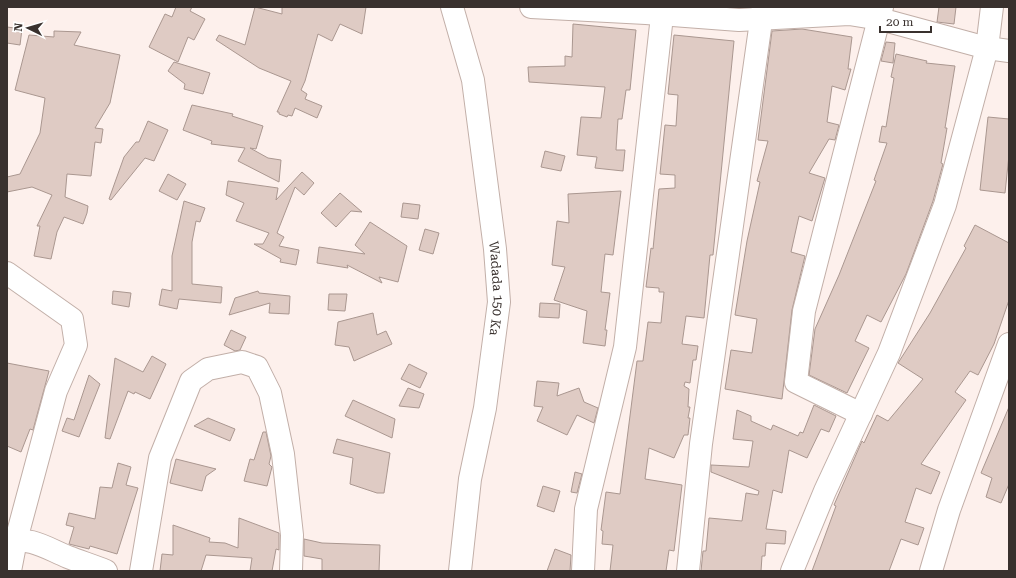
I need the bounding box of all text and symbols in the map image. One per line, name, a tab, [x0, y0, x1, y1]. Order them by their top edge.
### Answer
north arrow	[8, 8, 48, 48]
scale bar	[880, 8, 931, 34]
text: 20 m	[886, 15, 913, 29]
text: N	[12, 22, 25, 32]
street label: Wadada 150 Ka	[486, 240, 506, 337]

